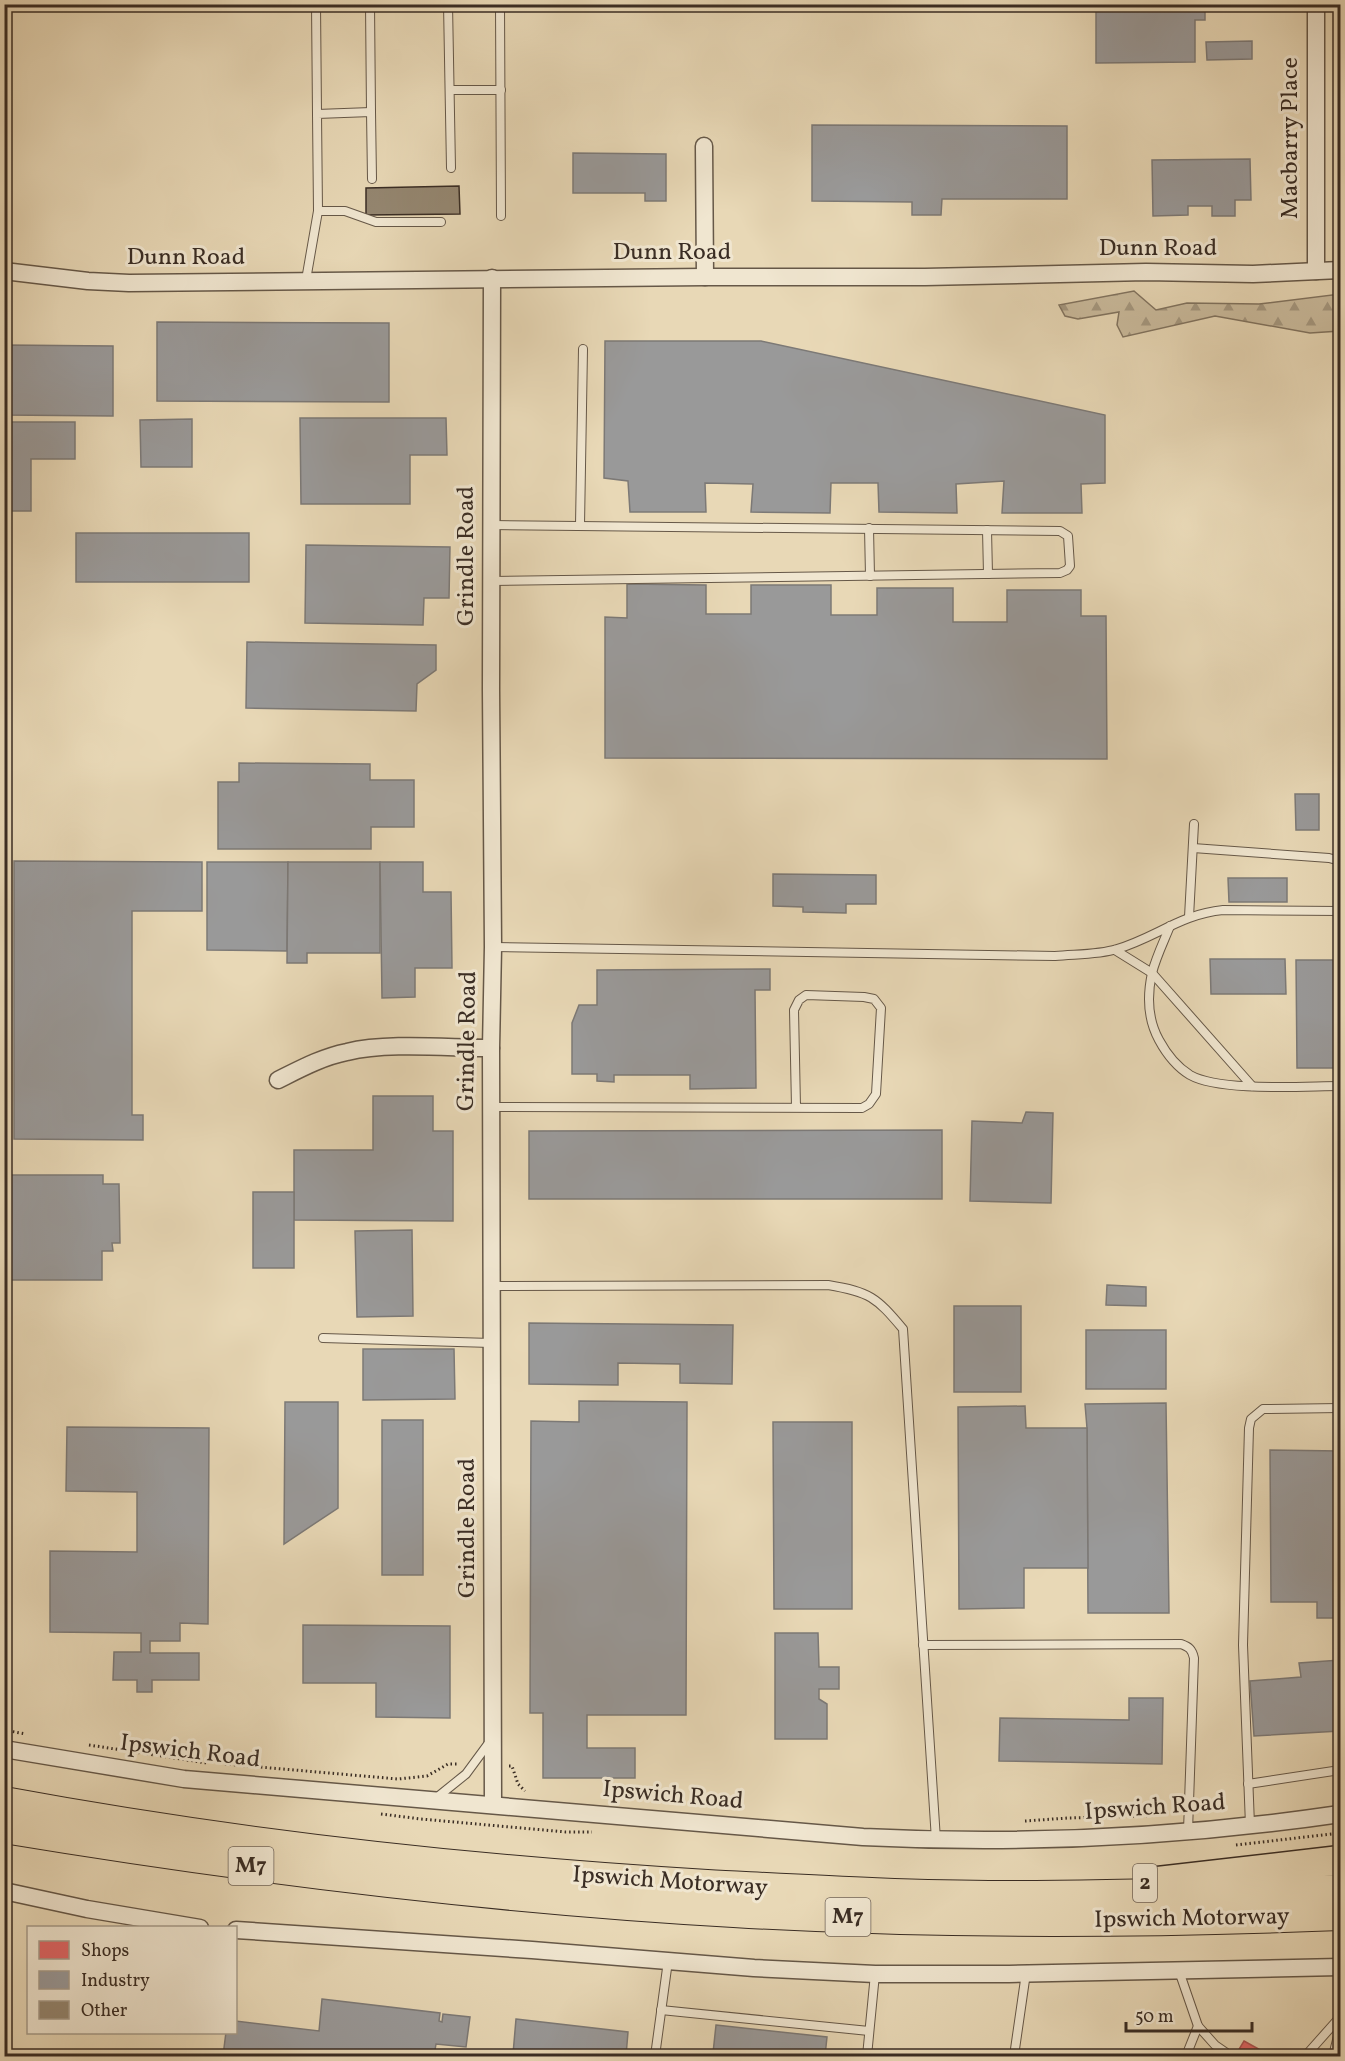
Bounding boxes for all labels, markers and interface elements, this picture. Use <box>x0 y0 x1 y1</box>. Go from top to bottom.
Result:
street label: Macbarry Place <box>1274 57 1308 219</box>
street label: Dunn Road <box>1099 232 1217 266</box>
street label: Dunn Road <box>613 236 731 270</box>
street label: Dunn Road <box>127 241 245 275</box>
street label: Grindle Road <box>450 486 484 626</box>
street label: Grindle Road <box>450 971 486 1111</box>
street label: Grindle Road <box>451 1458 485 1598</box>
street label: Ipswich Road <box>118 1727 262 1777</box>
street label: Ipswich Road <box>601 1773 745 1819</box>
street label: Ipswich Road <box>1083 1786 1227 1830</box>
road number: M7 <box>228 1847 274 1885</box>
street label: Ipswich Motorway <box>571 1858 769 1906</box>
road number: 2 <box>1133 1864 1157 1902</box>
road number: M7 <box>826 1898 870 1936</box>
street label: Ipswich Motorway <box>1094 1900 1290 1938</box>
legend <box>27 1926 237 2034</box>
text: Shops <box>81 1939 129 1964</box>
text: Industry <box>81 1969 150 1994</box>
scale bar <box>1126 1995 1252 2033</box>
text: Other <box>81 1999 128 2024</box>
text: 50 m <box>1135 2005 1174 2030</box>

